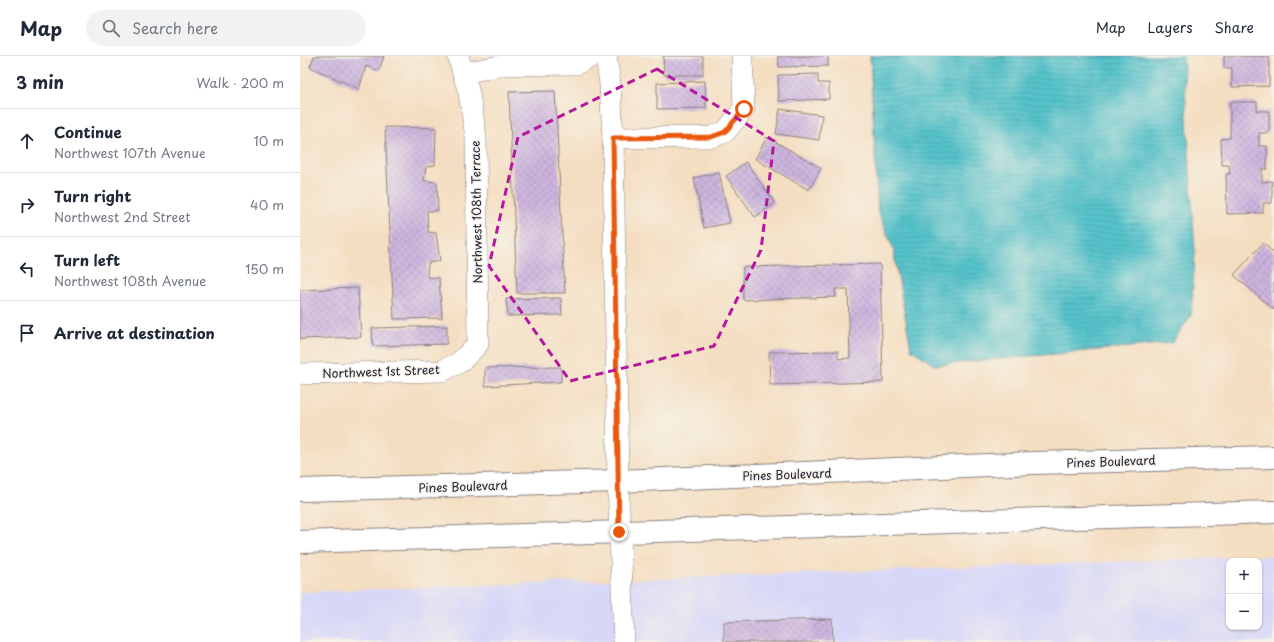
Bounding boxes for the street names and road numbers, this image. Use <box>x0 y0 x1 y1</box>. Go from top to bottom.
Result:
street label: Northwest 108th Terrace <box>466 140 486 284</box>
street label: Northwest 1st Street <box>322 360 440 382</box>
street label: Pines Boulevard <box>1066 450 1157 472</box>
street label: Pines Boulevard <box>742 463 833 485</box>
street label: Pines Boulevard <box>418 475 509 497</box>

